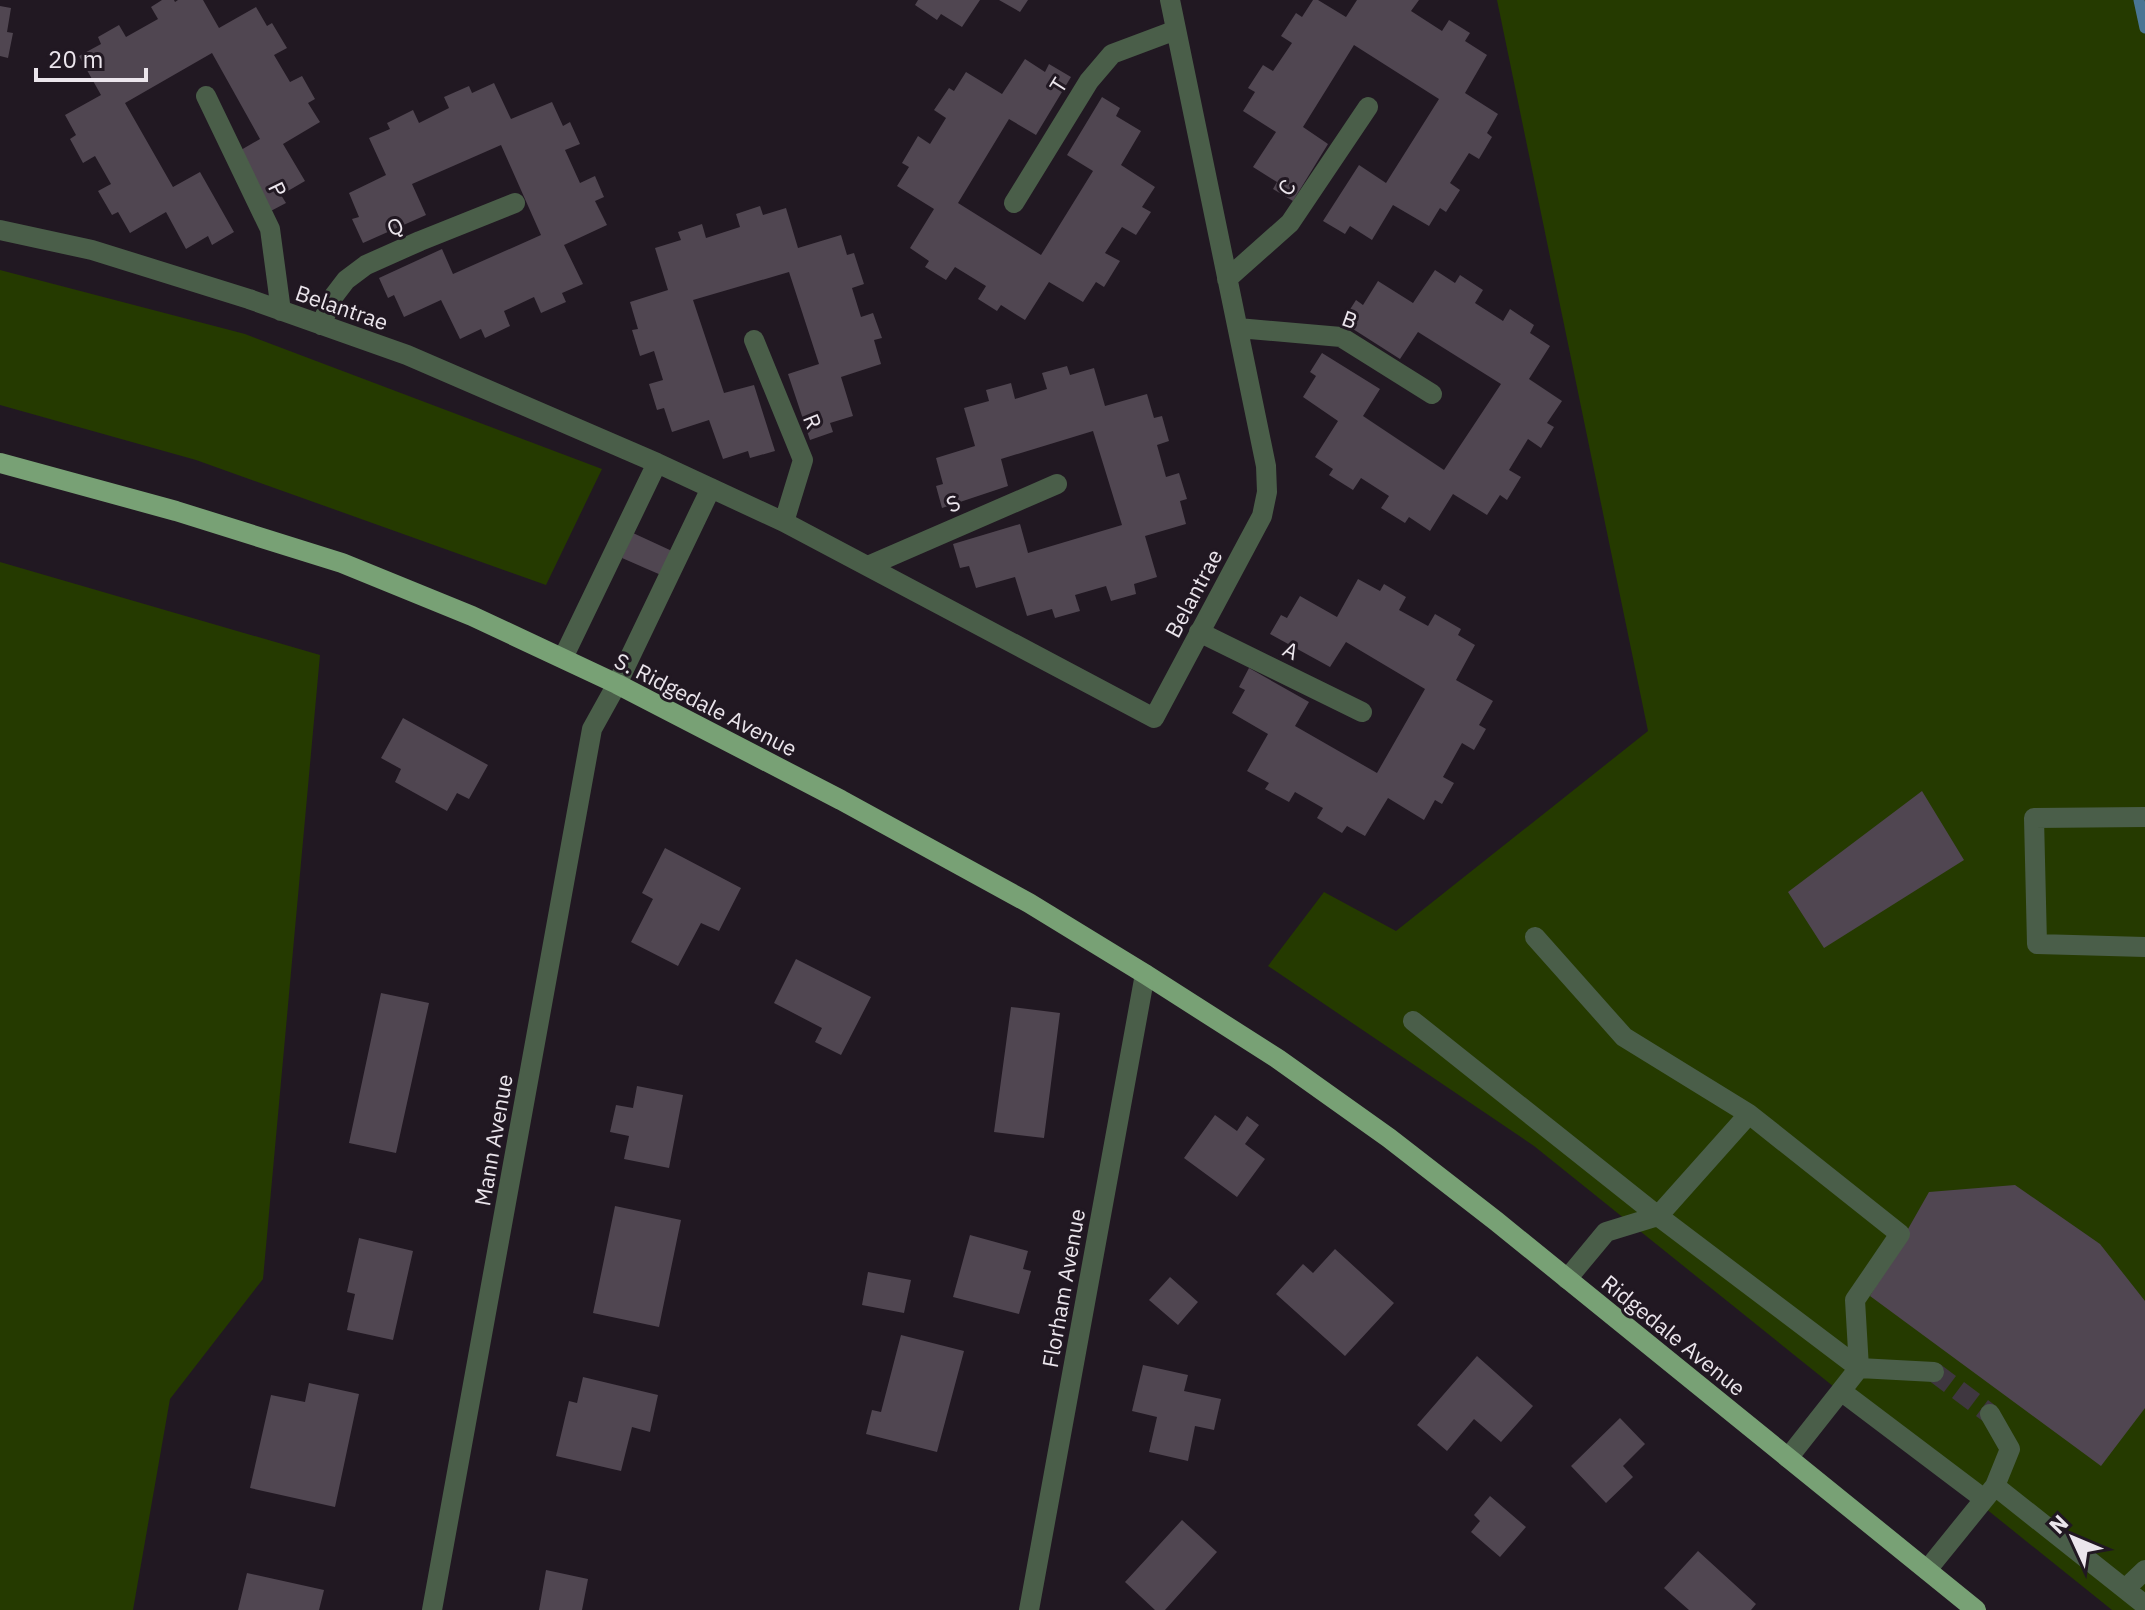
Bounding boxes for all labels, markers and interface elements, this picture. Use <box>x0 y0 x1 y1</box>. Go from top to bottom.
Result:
scale bar <box>36 32 146 82</box>
text: 20 m <box>48 43 103 75</box>
street label: T <box>1042 72 1074 98</box>
street label: C <box>1270 173 1302 201</box>
street label: P <box>262 177 294 201</box>
street label: Q <box>382 210 408 242</box>
street label: Belantrae <box>292 278 392 336</box>
street label: B <box>1338 303 1362 335</box>
street label: R <box>797 409 829 433</box>
street label: S <box>941 487 965 519</box>
street label: Belantrae <box>1158 544 1228 642</box>
street label: A <box>1278 634 1304 666</box>
street label: S. Ridgedale Avenue <box>610 645 802 763</box>
street label: Mann Avenue <box>467 1072 519 1208</box>
street label: Florham Avenue <box>1035 1206 1091 1370</box>
street label: Ridgedale Avenue <box>1596 1268 1752 1402</box>
north arrow <box>2033 1498 2113 1578</box>
text: N <box>2042 1508 2074 1540</box>

